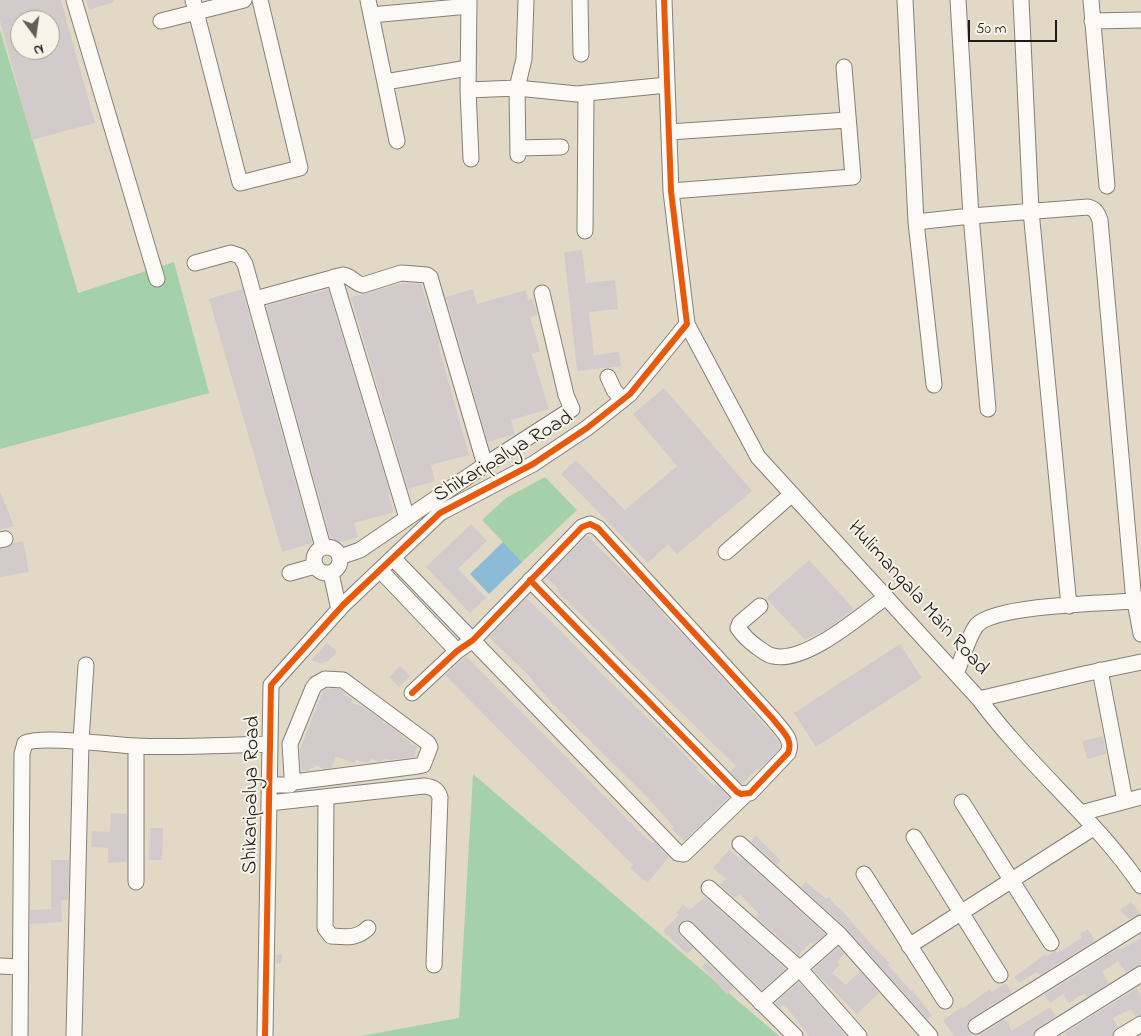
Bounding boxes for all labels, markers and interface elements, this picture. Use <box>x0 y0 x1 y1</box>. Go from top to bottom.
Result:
north arrow <box>10 10 60 60</box>
scale bar <box>971 10 1060 42</box>
text: 50 m <box>976 18 1006 40</box>
text: N <box>31 38 46 60</box>
street label: Shikaripalya Road <box>430 406 578 510</box>
street label: Hulimangala Main Road <box>841 516 993 682</box>
street label: Shikaripalya Road <box>239 716 267 874</box>

